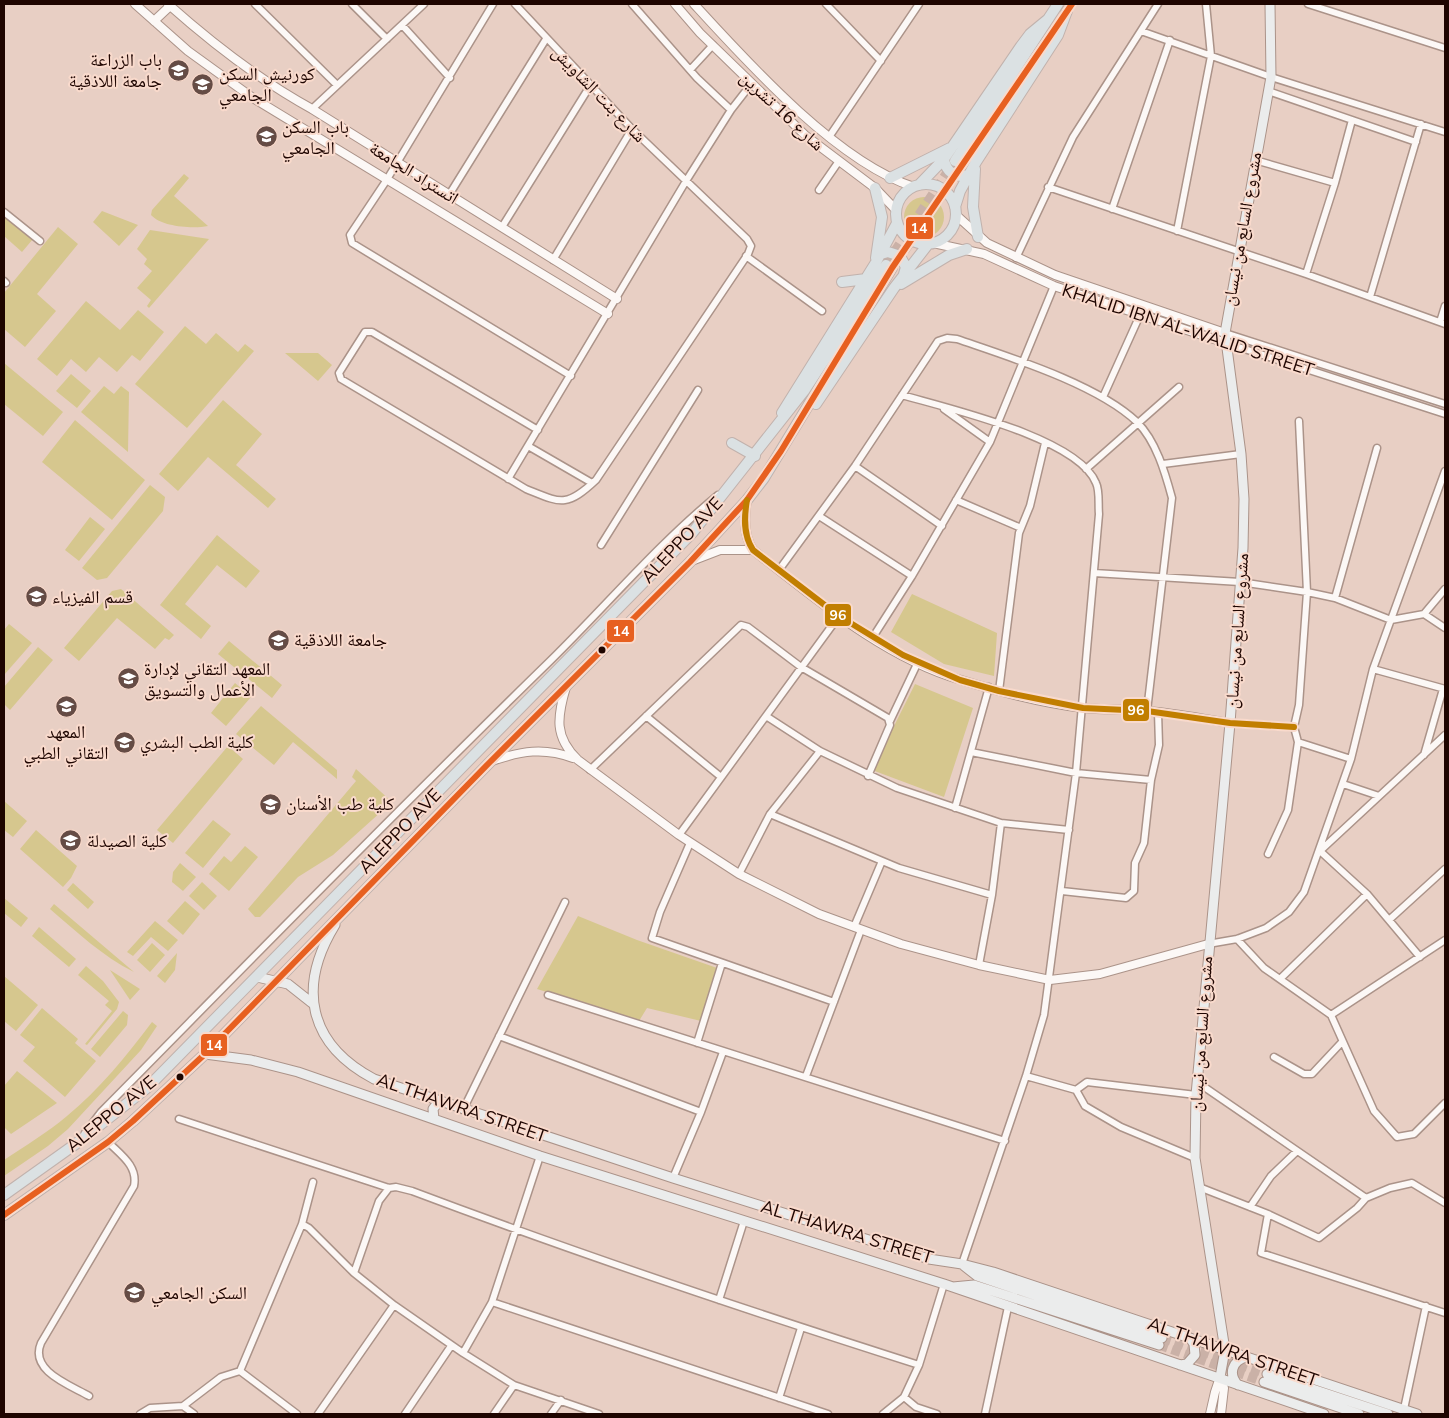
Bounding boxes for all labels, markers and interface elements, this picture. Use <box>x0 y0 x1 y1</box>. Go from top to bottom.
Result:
street label: شارع بنت الشاويش <box>547 40 651 148</box>
place label: باب الزراعة جامعة اللاذقية <box>69 48 162 93</box>
school or university icon: باب الزراعة جامعة اللاذقية <box>166 58 190 82</box>
place label: كورنيش السكن الجامعي <box>219 62 316 110</box>
street label: شارع 16 تشرين <box>735 66 829 156</box>
school or university icon: كورنيش السكن الجامعي <box>191 72 215 96</box>
place label: باب السكن الجامعي <box>282 115 349 163</box>
school or university icon: باب السكن الجامعي <box>254 125 278 149</box>
street label: اتستراد الجامعة <box>365 136 463 210</box>
street label: مشروع السابع من نيسان <box>1217 150 1267 308</box>
line badge: 14 <box>905 216 934 240</box>
text: 14 <box>911 219 928 238</box>
street label: KHALID IBN AL-WALID STREET <box>1059 278 1317 382</box>
street label: ALEPPO AVE <box>636 492 728 588</box>
street label: مشروع السابع من نيسان <box>1220 552 1254 710</box>
school or university icon: قسم الفيزياء <box>24 585 48 609</box>
place label: قسم الفيزياء <box>52 585 133 609</box>
line badge: 96 <box>824 603 852 627</box>
text: 96 <box>830 606 846 625</box>
line badge: 14 <box>606 619 635 643</box>
text: 14 <box>613 622 630 641</box>
school or university icon: جامعة اللاذقية <box>266 628 290 652</box>
place label: جامعة اللاذقية <box>294 628 387 652</box>
unlabelled marker <box>597 645 607 655</box>
place label: المعهد التقاني لإدارة الأعمال والتسويق <box>144 657 270 702</box>
school or university icon: المعهد التقاني لإدارة الأعمال والتسويق <box>116 667 140 691</box>
school or university icon: المعهد التقاني الطبي <box>54 695 78 719</box>
line badge: 96 <box>1122 698 1150 722</box>
text: 96 <box>1128 701 1144 720</box>
place label: المعهد التقاني الطبي <box>23 720 109 768</box>
school or university icon: كلية الطب البشري <box>112 730 136 754</box>
place label: كلية الطب البشري <box>140 730 254 757</box>
street label: ALEPPO AVE <box>353 783 447 879</box>
school or university icon: كلية طب الأسنان <box>258 792 282 816</box>
place label: كلية طب الأسنان <box>286 792 395 816</box>
school or university icon: كلية الصيدلة <box>59 829 83 853</box>
place label: كلية الصيدلة <box>87 829 168 853</box>
street label: مشروع السابع من نيسان <box>1184 955 1218 1113</box>
line badge: 14 <box>200 1033 228 1057</box>
text: 14 <box>206 1036 223 1055</box>
street label: AL THAWRA STREET <box>374 1068 551 1149</box>
street label: ALEPPO AVE <box>61 1070 161 1158</box>
unlabelled marker <box>175 1072 185 1082</box>
street label: AL THAWRA STREET <box>758 1194 936 1270</box>
school or university icon: السكن الجامعي <box>123 1281 147 1305</box>
place label: السكن الجامعي <box>151 1281 247 1308</box>
street label: AL THAWRA STREET <box>1145 1312 1322 1393</box>

